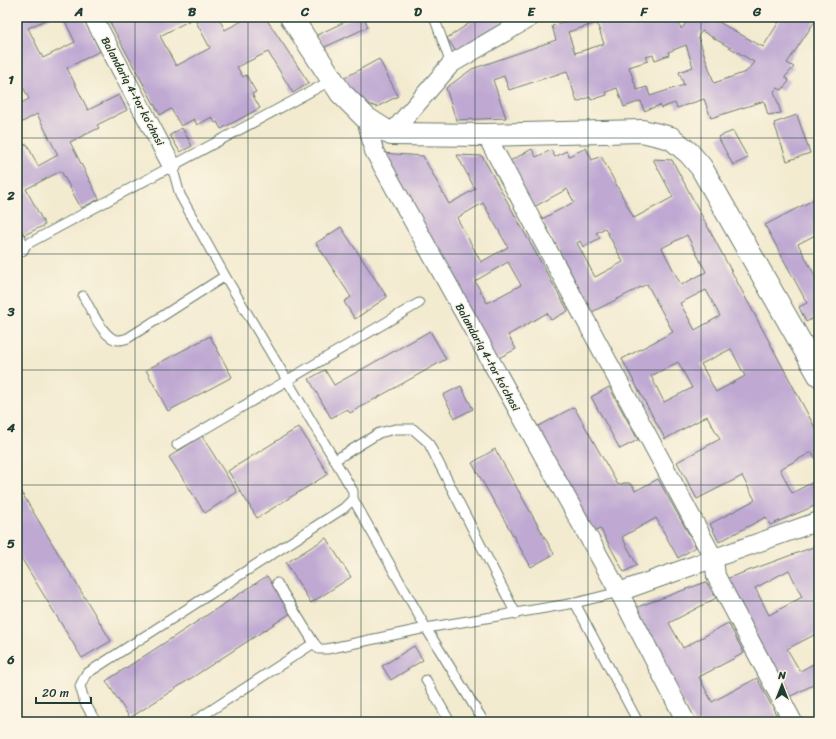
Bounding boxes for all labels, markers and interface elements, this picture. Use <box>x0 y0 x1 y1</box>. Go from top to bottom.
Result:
text: A <box>74 0 83 23</box>
text: B <box>188 0 197 23</box>
text: C <box>300 0 310 23</box>
text: D <box>414 0 422 23</box>
text: E <box>527 0 536 23</box>
text: F <box>639 0 648 23</box>
text: G <box>752 0 762 23</box>
street label: Balandariq 4-tor koʻchasi <box>96 33 170 150</box>
text: 1 <box>8 68 14 91</box>
text: 2 <box>6 184 15 207</box>
text: 3 <box>6 300 15 323</box>
street label: Balandariq 4-tor koʻchasi <box>450 300 526 416</box>
text: 4 <box>6 416 16 439</box>
text: 5 <box>7 532 15 555</box>
text: 6 <box>6 648 15 671</box>
north arrow <box>762 665 802 705</box>
text: N <box>777 666 786 685</box>
scale bar <box>36 679 91 705</box>
text: 20 m <box>42 682 69 704</box>

